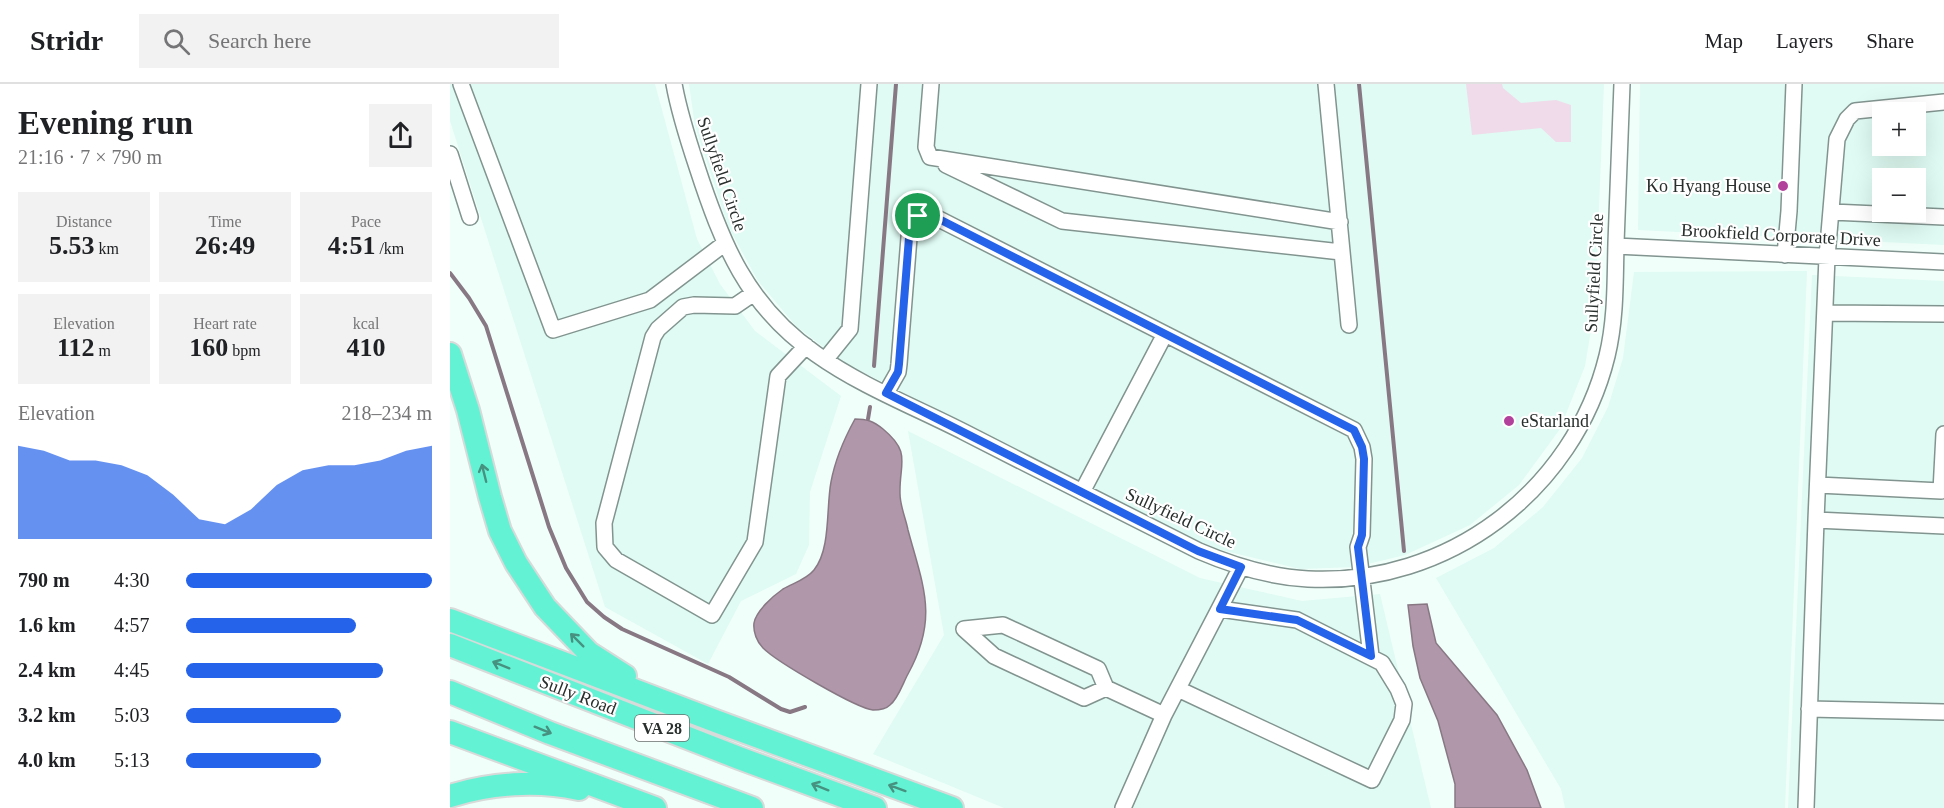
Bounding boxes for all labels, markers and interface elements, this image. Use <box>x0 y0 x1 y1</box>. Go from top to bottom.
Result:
search box <box>139 14 559 68</box>
text: Stridr <box>30 25 103 56</box>
icon: search <box>160 25 193 58</box>
text: Search here <box>208 28 311 53</box>
text: Map <box>1705 29 1743 53</box>
text: Layers <box>1776 29 1833 53</box>
text: Share <box>1866 29 1914 53</box>
map controls <box>1872 102 1926 222</box>
button: + <box>1872 102 1926 156</box>
button: share <box>369 104 432 167</box>
text: Evening run <box>18 105 193 141</box>
street label: Sullyfield Circle <box>693 114 751 234</box>
text: 21:16 · 7 × 790 m <box>18 146 162 168</box>
button: − <box>1872 168 1926 222</box>
place label: Ko Hyang House <box>1646 176 1771 196</box>
marker: Ko Hyang House <box>1776 179 1790 193</box>
pin <box>892 190 943 241</box>
icon: arrive <box>901 199 934 232</box>
text: Distance <box>56 213 112 230</box>
text: Time <box>208 213 242 230</box>
text: Pace <box>351 213 381 230</box>
street label: Sullyfield Circle <box>1581 213 1607 333</box>
street label: Brookfield Corporate Drive <box>1681 220 1881 250</box>
text: 5.53 <box>49 231 95 260</box>
text: 26:49 <box>195 231 255 260</box>
text: 4:51 <box>328 231 375 260</box>
text: km <box>95 240 119 257</box>
text: /km <box>375 240 404 257</box>
text: Elevation <box>53 315 115 332</box>
text: Heart rate <box>193 315 257 332</box>
text: kcal <box>353 315 379 332</box>
text: 112 <box>57 333 95 362</box>
text: 160 <box>189 333 228 362</box>
text: 410 <box>347 333 386 362</box>
text: m <box>95 342 111 359</box>
text: bpm <box>228 342 261 359</box>
text: Elevation <box>18 402 95 424</box>
text: 218–234 m <box>341 402 432 424</box>
place label: eStarland <box>1521 411 1589 431</box>
marker: eStarland <box>1502 414 1516 428</box>
one-way arrow <box>477 464 489 483</box>
street label: Sullyfield Circle <box>1123 484 1239 552</box>
text: 790 m <box>18 569 70 591</box>
text: 4:30 <box>114 569 150 591</box>
text: 1.6 km <box>18 614 76 636</box>
text: 4:57 <box>114 614 150 636</box>
one-way arrow <box>570 633 584 648</box>
text: 2.4 km <box>18 659 76 681</box>
text: 4:45 <box>114 659 150 681</box>
one-way arrow <box>492 659 511 670</box>
street label: Sully Road <box>537 671 619 719</box>
text: 3.2 km <box>18 704 76 726</box>
text: 5:03 <box>114 704 150 726</box>
road number: VA 28 <box>635 715 689 741</box>
one-way arrow <box>533 725 552 736</box>
text: 4.0 km <box>18 749 76 771</box>
text: 5:13 <box>114 749 150 771</box>
one-way arrow <box>811 781 830 792</box>
one-way arrow <box>889 781 907 792</box>

